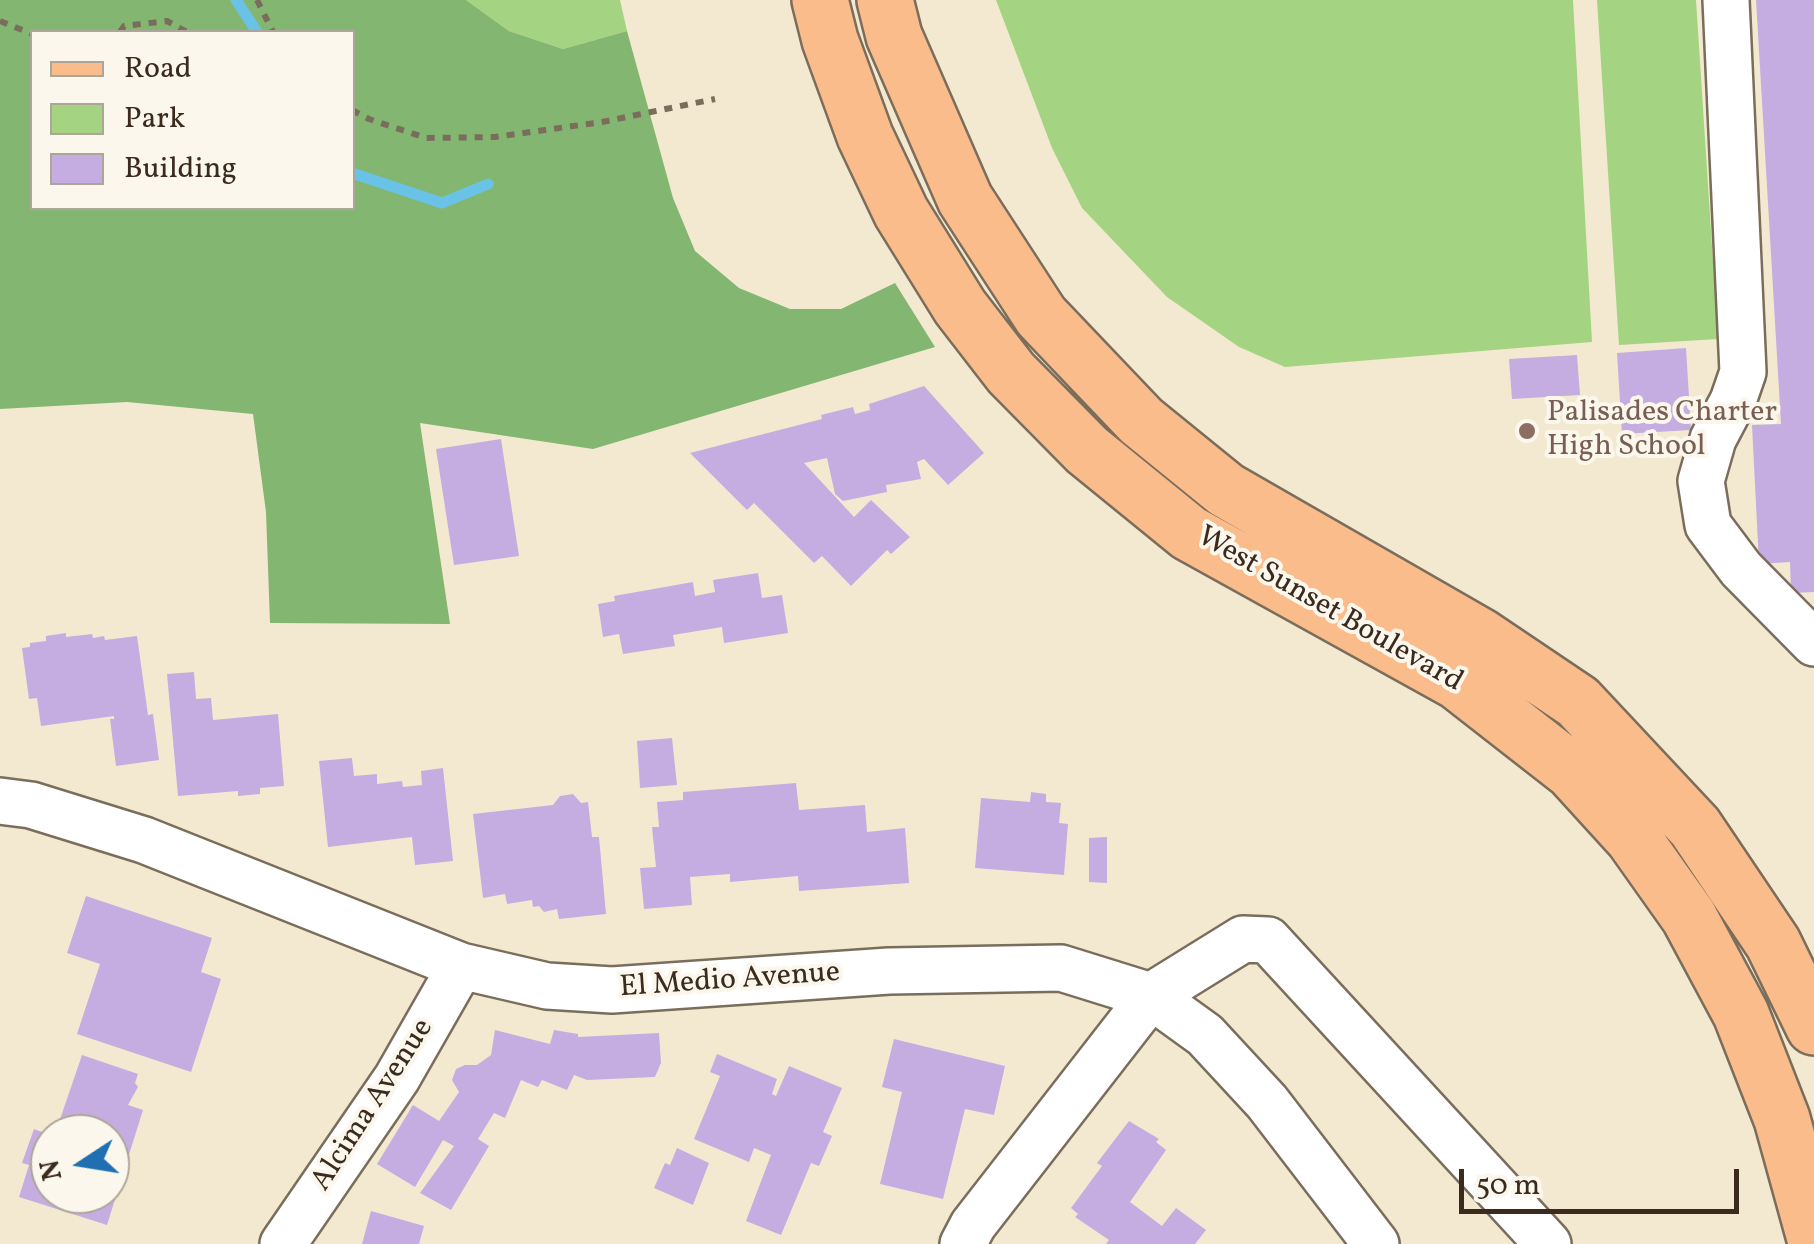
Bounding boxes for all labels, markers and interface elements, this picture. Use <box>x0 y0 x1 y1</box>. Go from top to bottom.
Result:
legend <box>30 30 355 210</box>
text: Road <box>124 48 192 90</box>
text: Park <box>124 98 185 140</box>
text: Building <box>124 148 237 190</box>
place label: Palisades Charter High School <box>1547 396 1777 466</box>
marker: Palisades Charter High School <box>1516 420 1538 442</box>
street label: West Sunset Boulevard <box>1190 520 1468 702</box>
street label: El Medio Avenue <box>619 956 841 1008</box>
street label: Alcima Avenue <box>305 1013 443 1199</box>
north arrow <box>30 1114 130 1214</box>
scale bar <box>1464 1149 1744 1211</box>
text: N <box>31 1156 73 1184</box>
text: 50 m <box>1476 1165 1540 1207</box>

